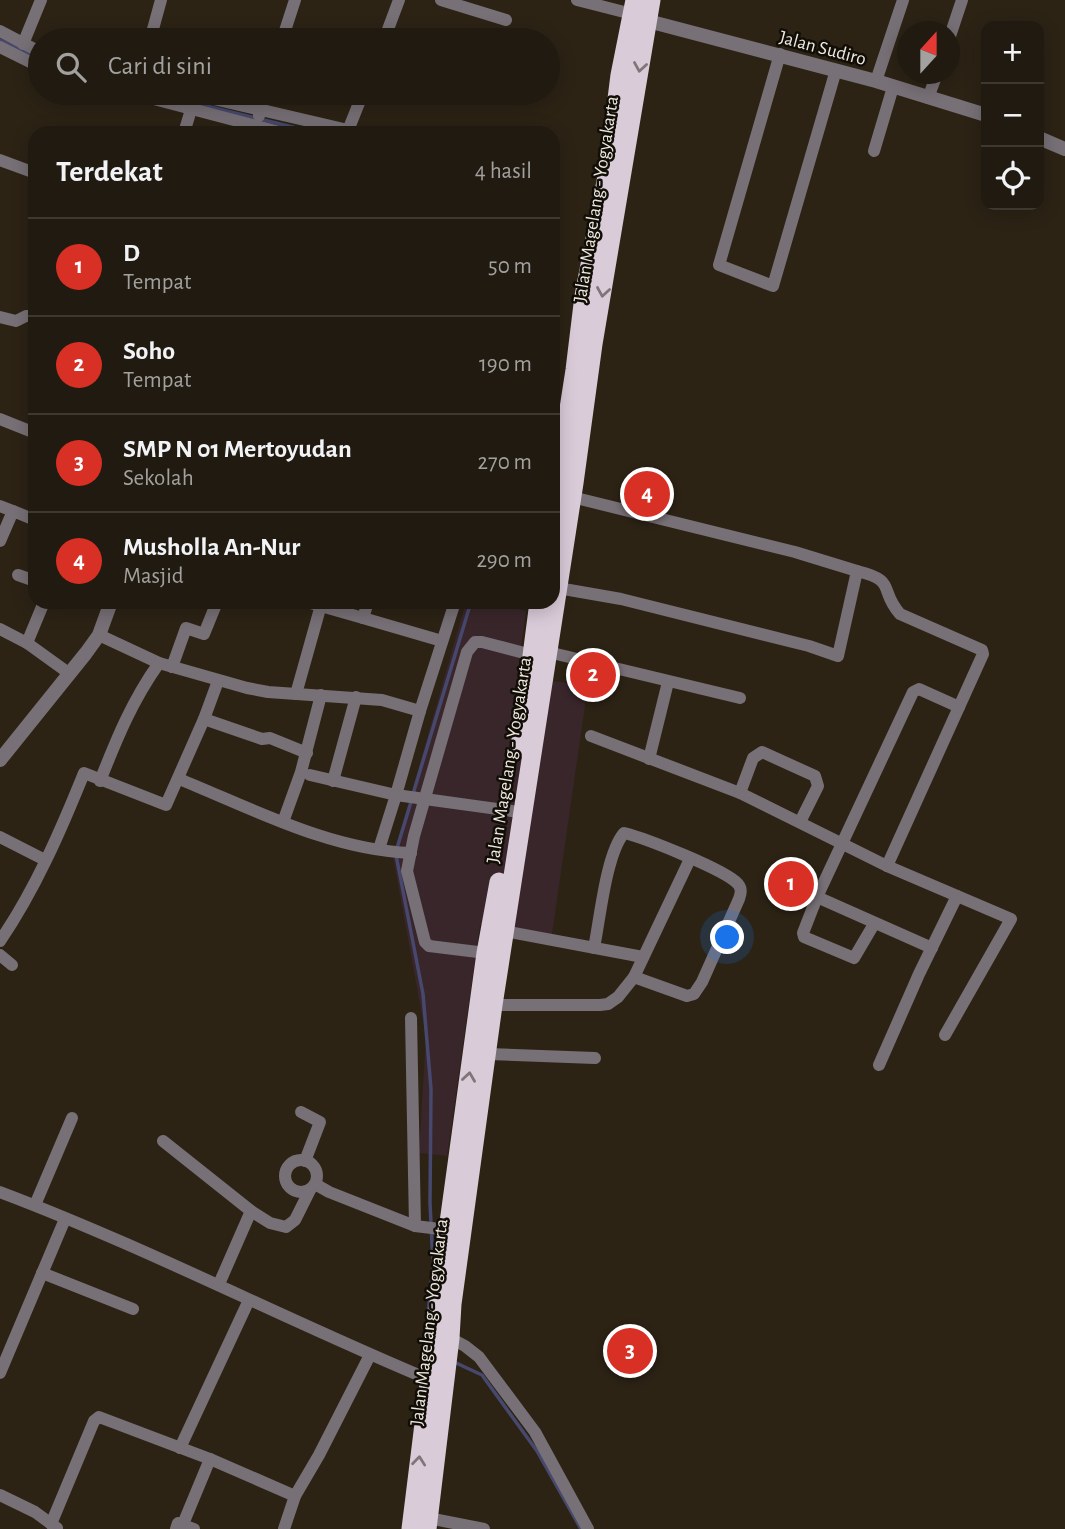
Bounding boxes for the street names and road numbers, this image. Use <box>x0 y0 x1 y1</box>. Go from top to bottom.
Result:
street label: Jalan Sudiro <box>777 28 868 69</box>
street label: Jalan Magelang - Yogyakarta <box>571 95 622 304</box>
street label: Jalan Magelang - Yogyakarta <box>484 656 535 865</box>
street label: Jalan Magelang - Yogyakarta <box>407 1217 452 1427</box>

